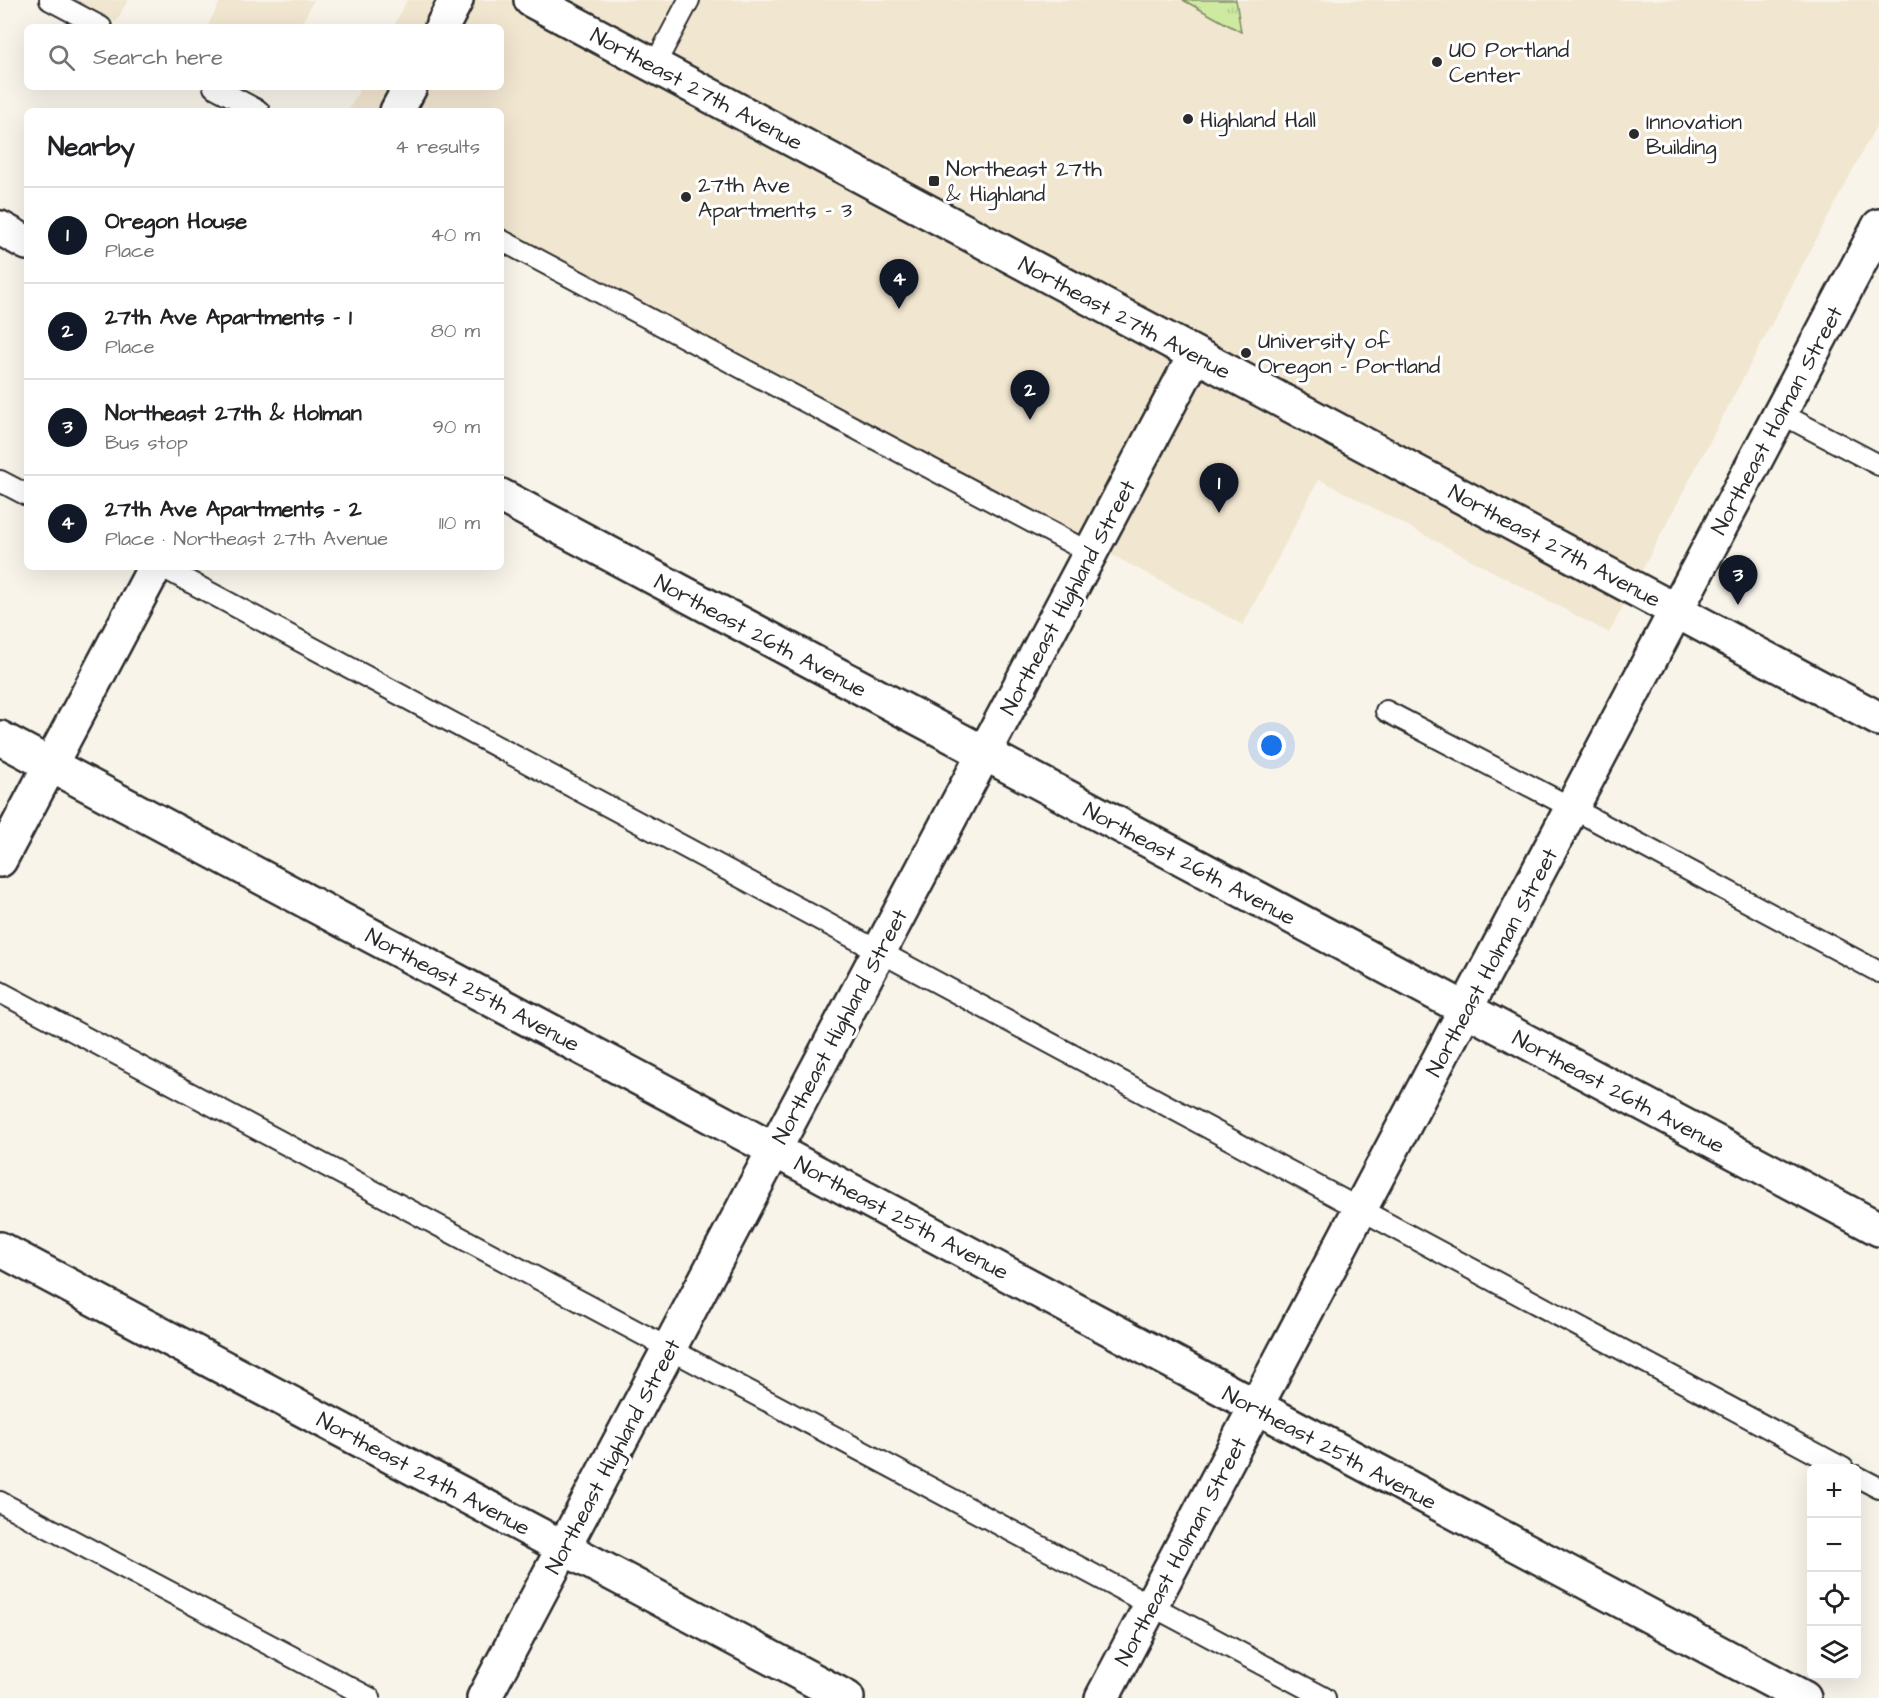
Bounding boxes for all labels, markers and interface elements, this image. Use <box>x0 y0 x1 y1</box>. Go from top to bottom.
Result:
street label: Northeast 27th Avenue <box>585 20 808 158</box>
search box <box>24 24 504 90</box>
place label: UO Portland Center <box>1449 35 1569 91</box>
icon: search <box>45 41 78 74</box>
text: Search here <box>93 42 223 73</box>
marker: UO Portland Center <box>1430 55 1444 69</box>
place label: Highland Hall <box>1200 105 1316 137</box>
place label: Innovation Building <box>1646 107 1742 164</box>
marker: Highland Hall <box>1181 112 1195 126</box>
marker: Innovation Building <box>1627 127 1641 141</box>
text: Nearby <box>48 129 135 165</box>
text: 4 results <box>395 133 480 161</box>
place label: Northeast 27th & Highland <box>946 154 1102 211</box>
place label: 27th Ave Apartments - 3 <box>698 170 852 226</box>
marker: Northeast 27th & Highland <box>927 174 941 188</box>
marker: 27th Ave Apartments - 3 <box>679 190 693 204</box>
text: Oregon House <box>105 206 247 237</box>
text: 1 <box>66 221 69 249</box>
text: 40 m <box>430 221 480 249</box>
text: Place <box>105 237 155 265</box>
street label: Northeast 27th Avenue <box>1013 249 1236 387</box>
pin: 4 <box>880 260 918 309</box>
street label: Northeast Holman Street <box>1704 301 1851 541</box>
text: 27th Ave Apartments - 1 <box>105 302 352 333</box>
text: 2 <box>62 317 73 345</box>
text: 80 m <box>431 317 480 345</box>
place label: University of Oregon - Portland <box>1258 326 1440 383</box>
text: Place <box>105 333 155 361</box>
marker: University of Oregon - Portland <box>1239 346 1253 360</box>
pin: 2 <box>1010 370 1050 420</box>
text: Northeast 27th & Holman <box>105 398 362 429</box>
text: 3 <box>62 413 73 441</box>
text: 90 m <box>432 413 480 441</box>
text: Bus stop <box>105 429 188 457</box>
pin: 1 <box>1200 464 1238 513</box>
street label: Northeast Highland Street <box>993 474 1145 721</box>
street label: Northeast 27th Avenue <box>1443 477 1666 615</box>
text: 27th Ave Apartments - 2 <box>105 494 362 525</box>
text: 4 <box>61 509 74 537</box>
text: 110 m <box>439 509 480 537</box>
text: Place · Northeast 27th Avenue <box>105 525 388 553</box>
pin: 3 <box>1718 556 1758 605</box>
street label: Northeast 26th Avenue <box>649 567 872 706</box>
your location <box>1257 731 1286 760</box>
street label: Northeast 26th Avenue <box>1078 795 1301 934</box>
street label: Northeast Holman Street <box>1419 843 1566 1083</box>
street label: Northeast Highland Street <box>765 903 917 1150</box>
street label: Northeast 25th Avenue <box>360 921 585 1060</box>
street label: Northeast 26th Avenue <box>1507 1023 1730 1162</box>
street label: Northeast 25th Avenue <box>789 1149 1014 1288</box>
street label: Northeast Highland Street <box>538 1333 690 1580</box>
street label: Northeast 25th Avenue <box>1217 1379 1442 1518</box>
street label: Northeast 24th Avenue <box>311 1405 536 1544</box>
street label: Northeast Holman Street <box>1108 1432 1255 1672</box>
map controls <box>1807 1464 1861 1680</box>
button: + <box>1807 1464 1861 1518</box>
button: − <box>1807 1518 1861 1572</box>
button: locate <box>1807 1572 1861 1626</box>
button: layers <box>1807 1626 1861 1680</box>

